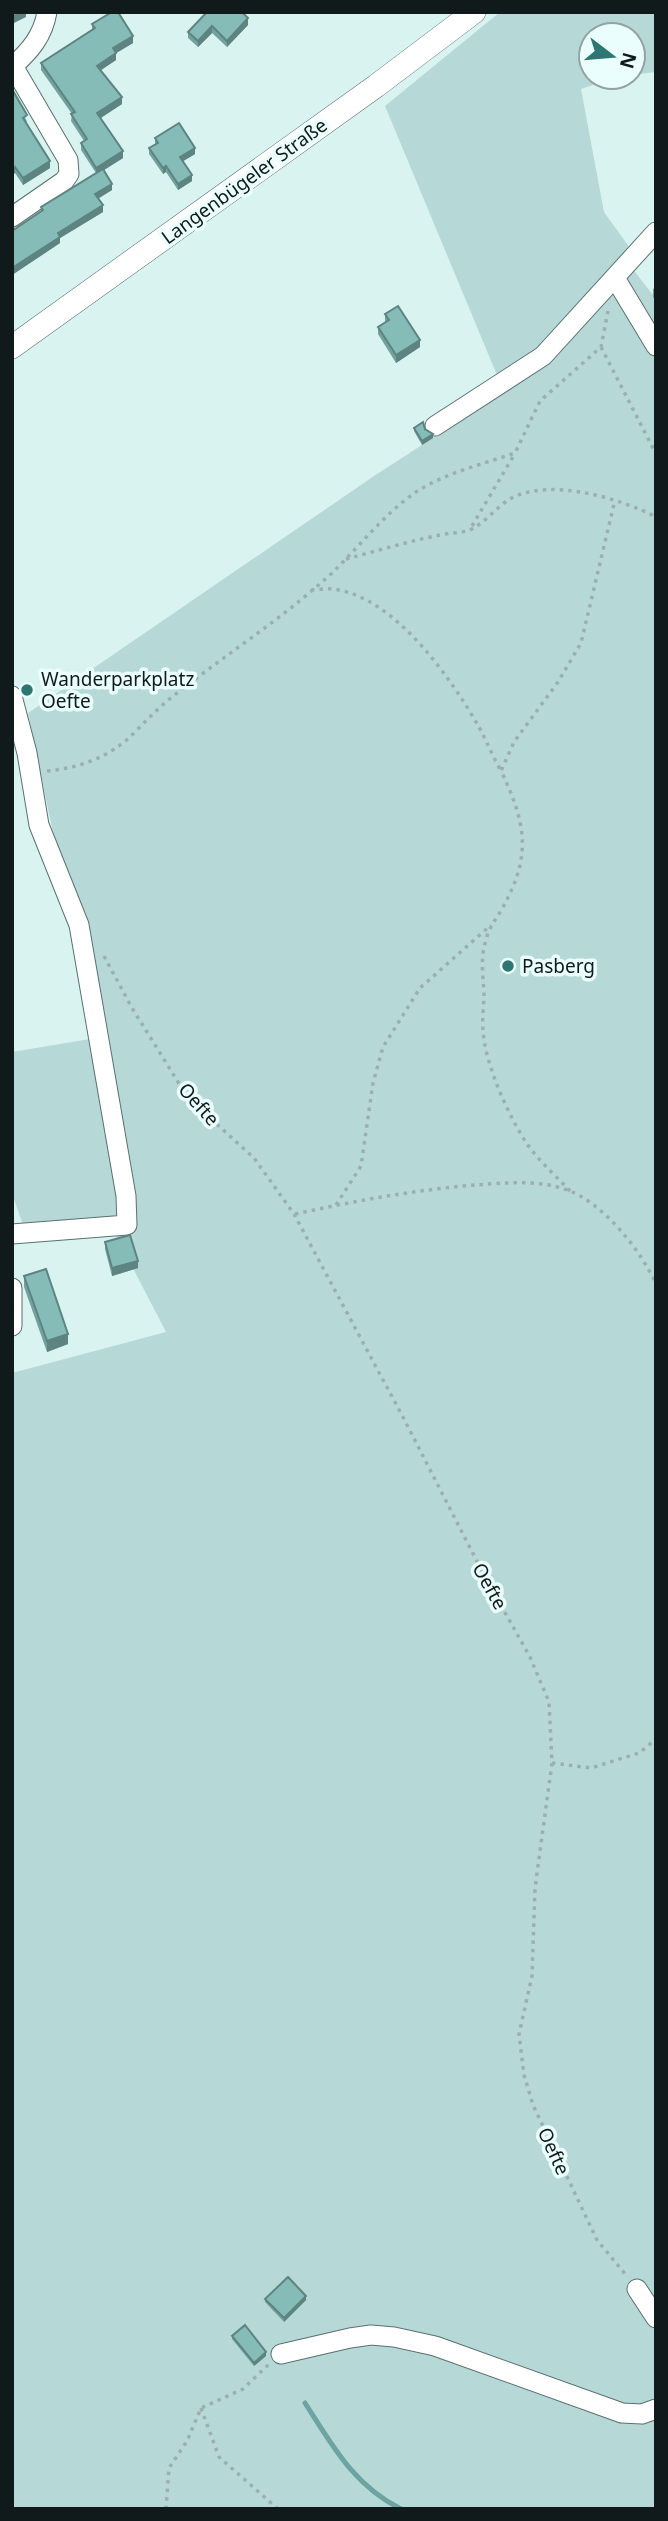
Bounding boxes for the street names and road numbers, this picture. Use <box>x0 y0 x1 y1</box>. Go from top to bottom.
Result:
street label: Langenbügeler Straße <box>156 112 332 250</box>
street label: Oefte <box>173 1077 225 1131</box>
street label: Oefte <box>467 1558 513 1614</box>
street label: Oefte <box>532 2123 576 2179</box>

